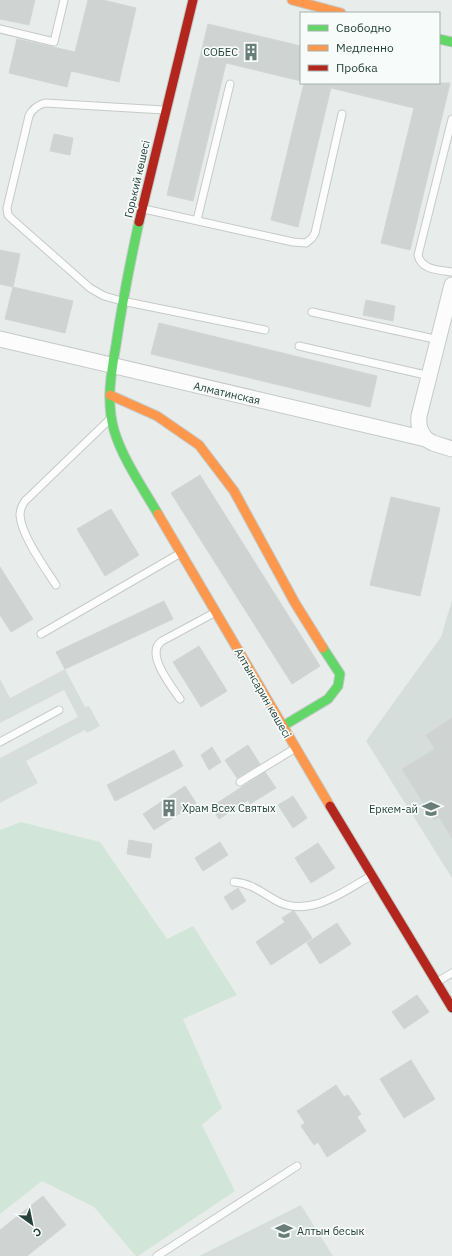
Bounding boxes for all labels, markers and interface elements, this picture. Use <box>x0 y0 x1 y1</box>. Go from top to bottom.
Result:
legend <box>300 12 440 84</box>
text: Свободно <box>336 20 392 35</box>
text: Медленно <box>336 40 394 55</box>
building icon: СОБЕС <box>241 42 261 62</box>
place label: СОБЕС <box>203 45 238 59</box>
text: Пробка <box>336 60 378 75</box>
street label: Горький көшесі <box>121 139 153 219</box>
street label: Алматинская <box>192 379 262 407</box>
street label: Алтынсарин көшесі <box>232 646 294 740</box>
building icon: Храм Всех Святых <box>159 798 179 818</box>
school or university icon: Еркем-ай <box>421 799 441 819</box>
place label: Храм Всех Святых <box>182 801 276 815</box>
place label: Еркем-ай <box>369 802 418 816</box>
north arrow <box>12 1204 52 1244</box>
school or university icon: Алтын бесык <box>274 1221 294 1241</box>
place label: Алтын бесык <box>297 1224 364 1238</box>
text: С <box>31 1225 44 1240</box>

